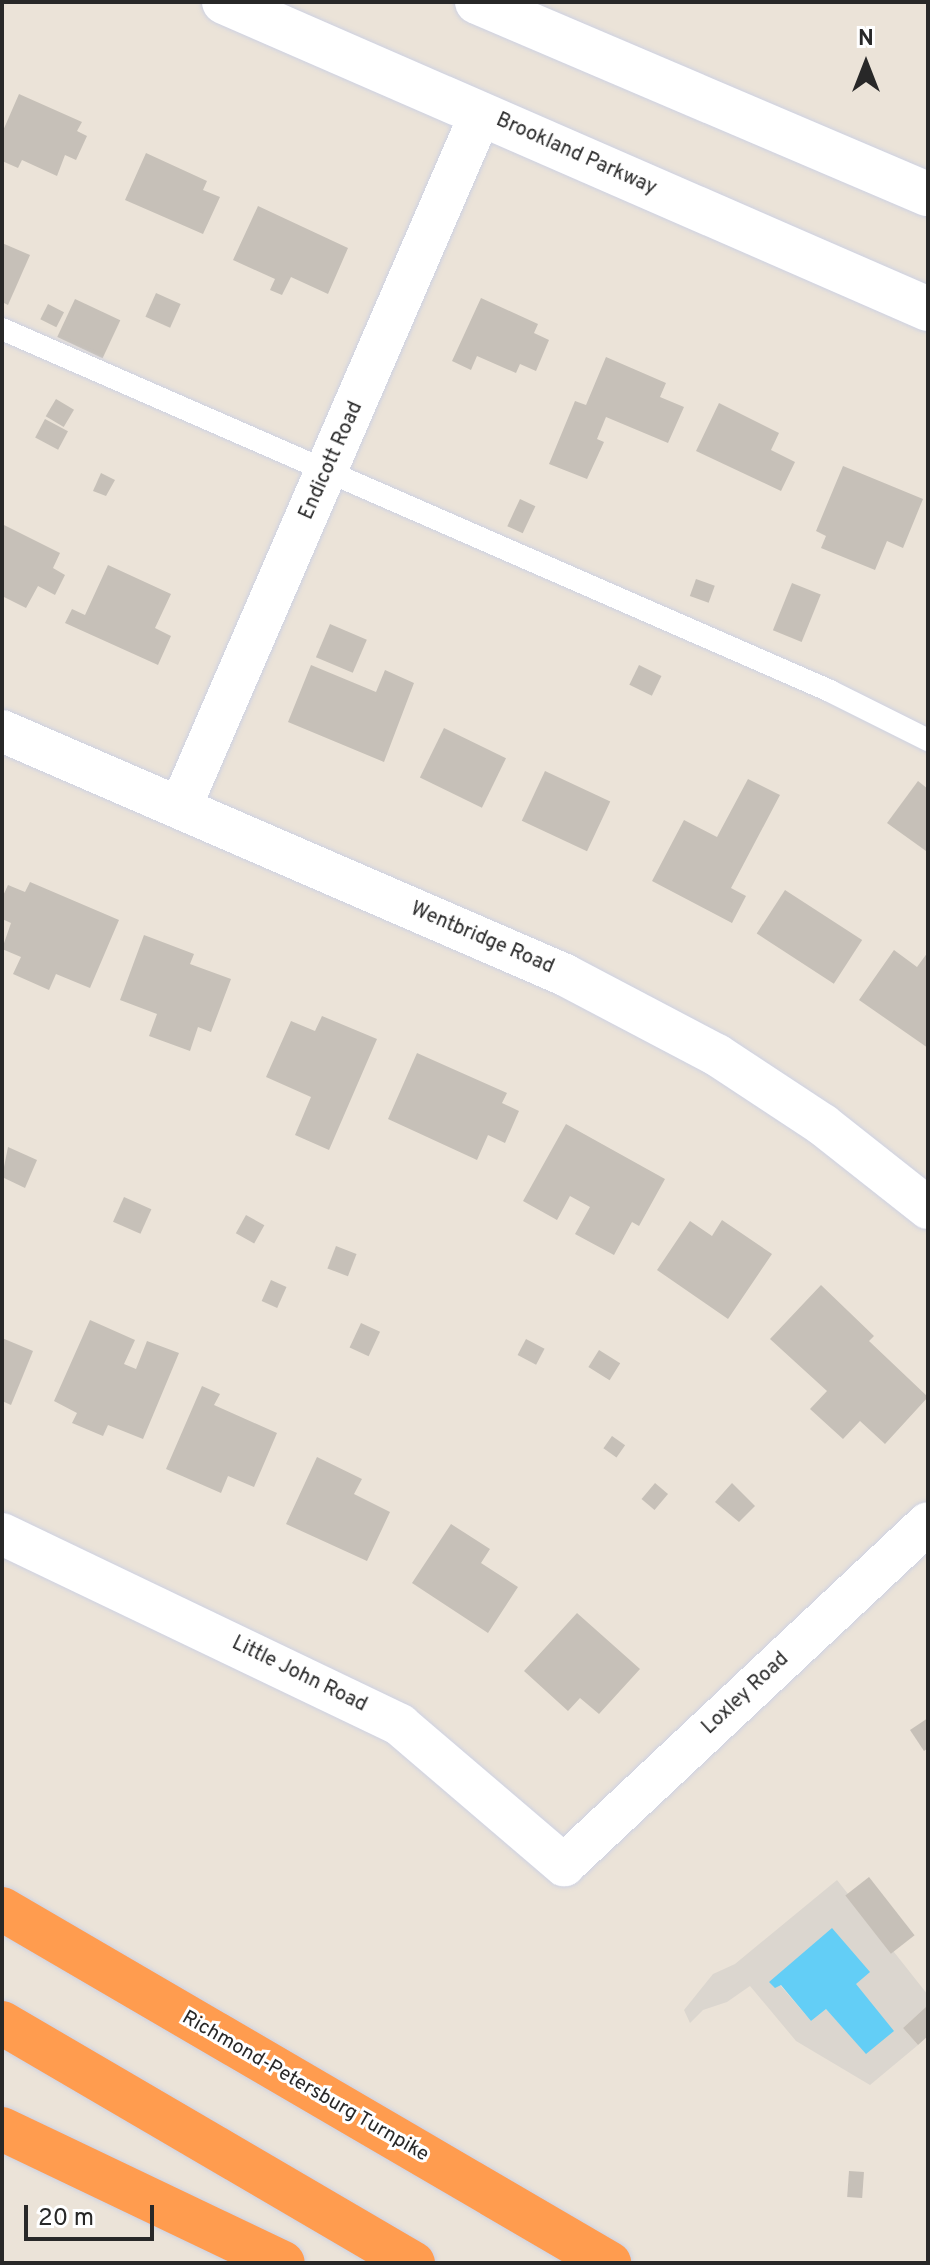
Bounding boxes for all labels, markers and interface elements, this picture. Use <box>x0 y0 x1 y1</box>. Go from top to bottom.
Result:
north arrow <box>826 24 906 104</box>
text: N <box>858 26 874 53</box>
street label: Brookland Parkway <box>492 109 660 201</box>
street label: Endicott Road <box>295 398 369 524</box>
street label: Wentbridge Road <box>407 898 557 980</box>
street label: Little John Road <box>228 1632 370 1718</box>
street label: Loxley Road <box>698 1648 794 1740</box>
street label: Richmond-Petersburg Turnpike <box>177 2006 433 2168</box>
scale bar <box>28 2189 158 2239</box>
text: 20 m <box>38 2204 94 2234</box>

